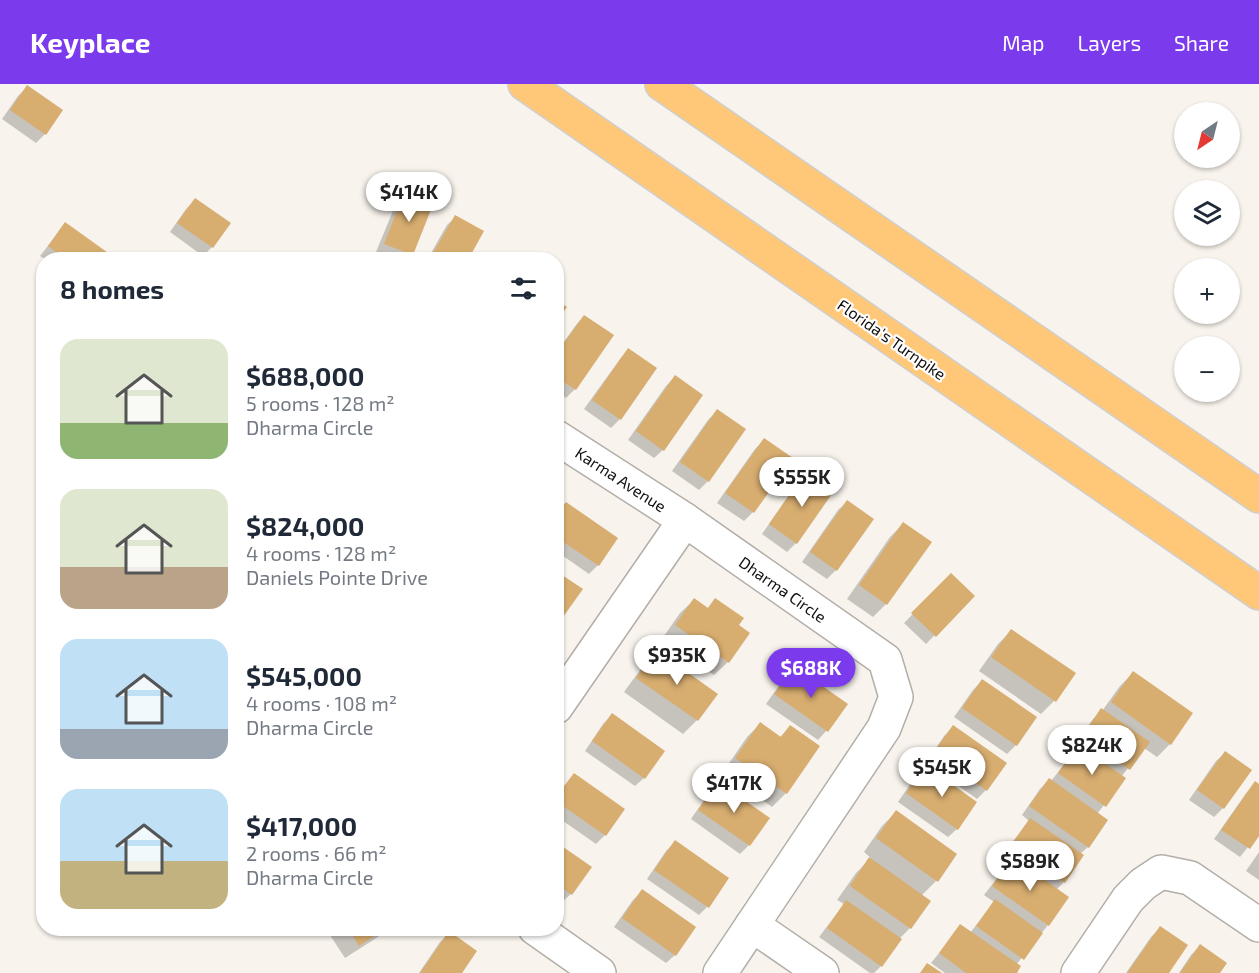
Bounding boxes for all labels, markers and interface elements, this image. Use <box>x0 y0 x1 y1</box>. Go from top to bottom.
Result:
text: Keyplace <box>30 25 151 59</box>
text: Map <box>1002 30 1044 55</box>
text: Layers <box>1077 30 1141 55</box>
text: Share <box>1174 30 1229 55</box>
north arrow <box>1174 102 1240 168</box>
map controls <box>1174 102 1240 402</box>
pin: $414K <box>367 172 451 223</box>
text: $414K <box>380 179 438 203</box>
button: layers <box>1174 180 1240 246</box>
button: + <box>1174 258 1240 324</box>
icon: filters <box>507 272 540 305</box>
text: 8 homes <box>60 273 164 304</box>
street label: Florida's Turnpike <box>834 295 950 383</box>
button: − <box>1174 336 1240 402</box>
text: $688,000 <box>246 360 364 391</box>
icon: home <box>108 363 180 435</box>
text: 5 rooms · 128 m² <box>246 391 395 415</box>
text: Dharma Circle <box>246 415 373 439</box>
street label: Karma Avenue <box>572 443 670 515</box>
pin: $555K <box>760 457 844 508</box>
text: $555K <box>773 464 831 488</box>
text: $824,000 <box>246 510 364 541</box>
icon: home <box>108 513 180 585</box>
text: 4 rooms · 128 m² <box>246 541 396 565</box>
street label: Dharma Circle <box>736 552 830 626</box>
text: Daniels Pointe Drive <box>246 565 428 589</box>
pin: $935K <box>635 635 719 686</box>
text: $935K <box>648 642 706 666</box>
pin: $688K <box>769 648 853 699</box>
text: $688K <box>781 655 842 679</box>
text: $545,000 <box>246 660 362 691</box>
icon: home <box>108 663 180 735</box>
text: 4 rooms · 108 m² <box>246 691 397 715</box>
text: Dharma Circle <box>246 715 373 739</box>
pin: $824K <box>1050 725 1134 776</box>
text: $824K <box>1061 732 1123 756</box>
pin: $545K <box>900 747 984 798</box>
text: $545K <box>912 754 972 778</box>
pin: $417K <box>692 763 776 814</box>
text: $417K <box>706 770 762 794</box>
text: $417,000 <box>246 810 357 841</box>
icon: home <box>108 813 180 885</box>
text: 2 rooms · 66 m² <box>246 841 387 865</box>
pin: $589K <box>988 841 1072 892</box>
text: $589K <box>1000 848 1060 872</box>
text: Dharma Circle <box>246 865 373 889</box>

